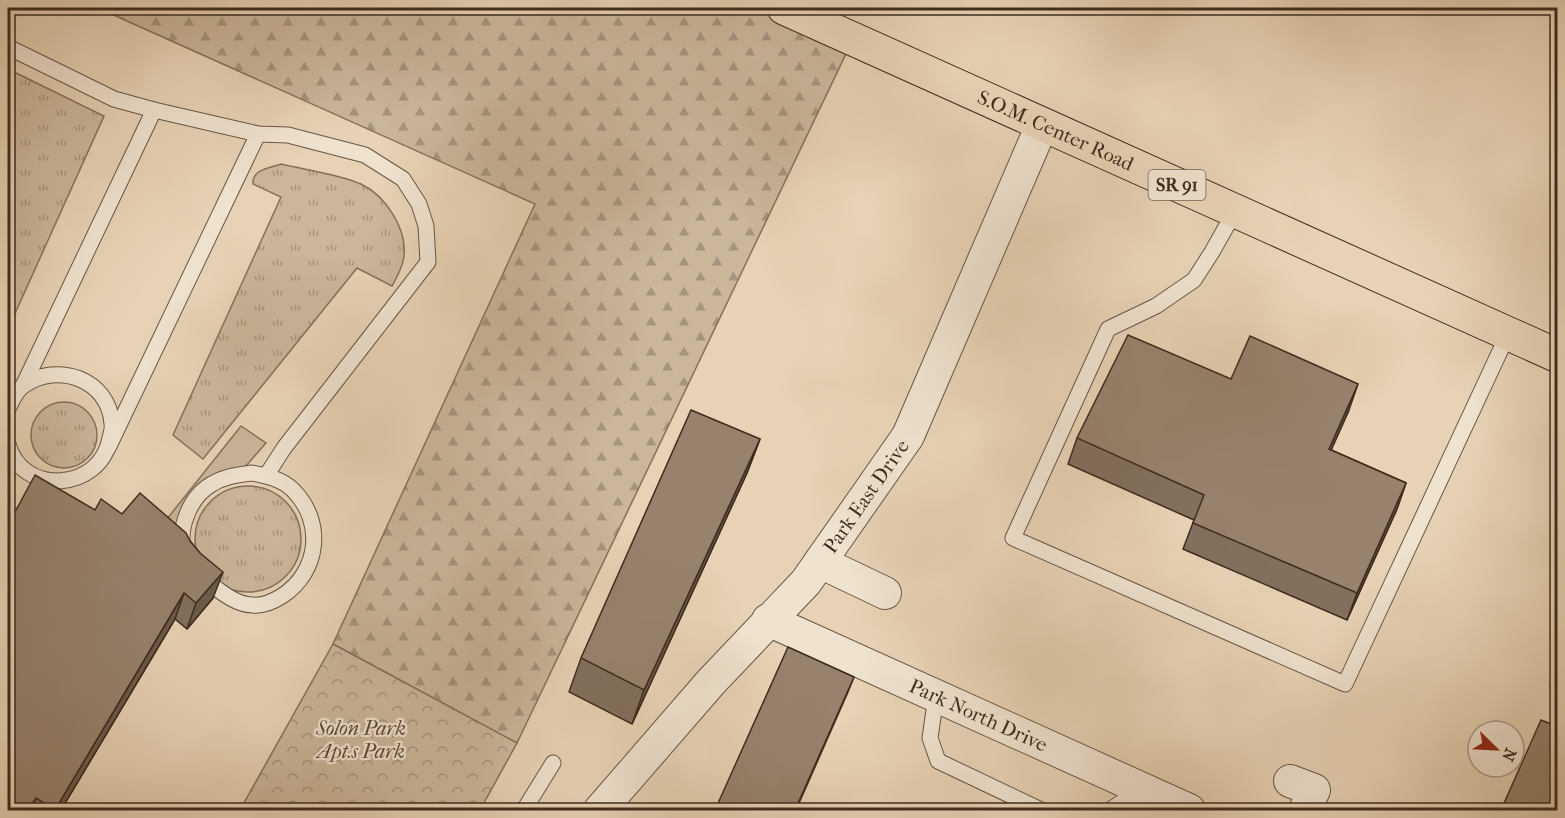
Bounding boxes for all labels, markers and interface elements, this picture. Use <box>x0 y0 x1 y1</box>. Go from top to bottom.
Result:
street label: S.O.M. Center Road <box>974 85 1138 176</box>
road number: SR 91 <box>1148 170 1206 200</box>
street label: Park East Drive <box>818 435 914 557</box>
street label: Park North Drive <box>906 674 1051 756</box>
park label: Solon Park Apt.s Park <box>314 717 406 763</box>
north arrow <box>1466 719 1526 779</box>
text: N <box>1498 745 1520 765</box>

